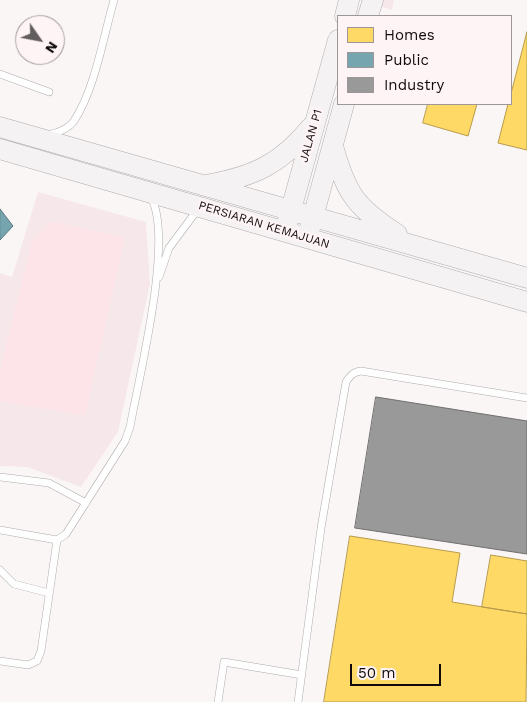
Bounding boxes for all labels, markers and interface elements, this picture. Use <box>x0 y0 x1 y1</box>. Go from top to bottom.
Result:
north arrow <box>15 15 65 65</box>
legend <box>337 15 512 105</box>
text: Homes <box>384 26 435 44</box>
text: N <box>42 39 61 56</box>
text: Public <box>384 51 429 69</box>
text: Industry <box>384 76 444 94</box>
street label: JALAN P1 <box>297 108 325 164</box>
street label: PERSIARAN KEMAJUAN <box>197 198 331 252</box>
scale bar <box>352 654 443 686</box>
text: 50 m <box>358 664 395 682</box>

